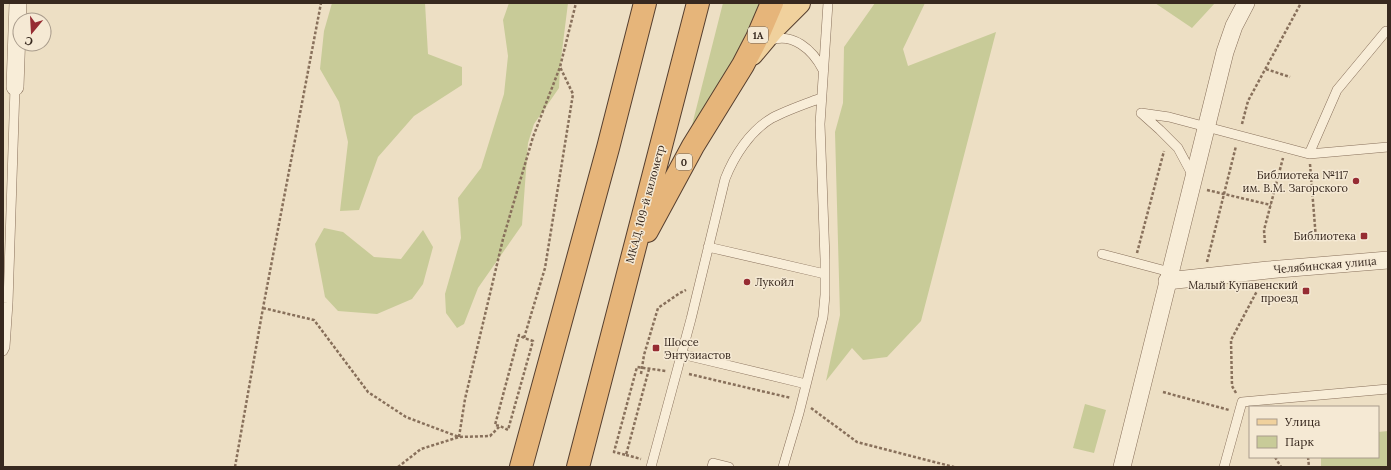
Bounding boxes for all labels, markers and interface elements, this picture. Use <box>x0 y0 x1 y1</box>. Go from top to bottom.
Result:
north arrow <box>12 12 52 52</box>
road number: 1A <box>748 27 768 43</box>
text: С <box>23 34 35 49</box>
street label: МКАД, 109-й километр <box>622 143 668 265</box>
road number: 0 <box>676 154 692 170</box>
place label: Библиотека №117 им. В.М. Загорского <box>1243 168 1348 195</box>
marker: Библиотека №117 им. В.М. Загорского <box>1351 176 1361 186</box>
place label: Библиотека <box>1293 229 1356 243</box>
marker: Библиотека <box>1359 231 1369 241</box>
street label: Челябинская улица <box>1273 253 1378 276</box>
place label: Лукойл <box>755 275 794 289</box>
marker: Лукойл <box>742 277 752 287</box>
place label: Малый Купавенский проезд <box>1188 278 1298 305</box>
marker: Малый Купавенский проезд <box>1301 286 1311 296</box>
place label: Шоссе Энтузиастов <box>664 335 731 362</box>
marker: Шоссе Энтузиастов <box>651 343 661 353</box>
legend <box>1249 406 1379 458</box>
text: Улица <box>1284 414 1321 429</box>
text: Парк <box>1285 434 1314 449</box>

